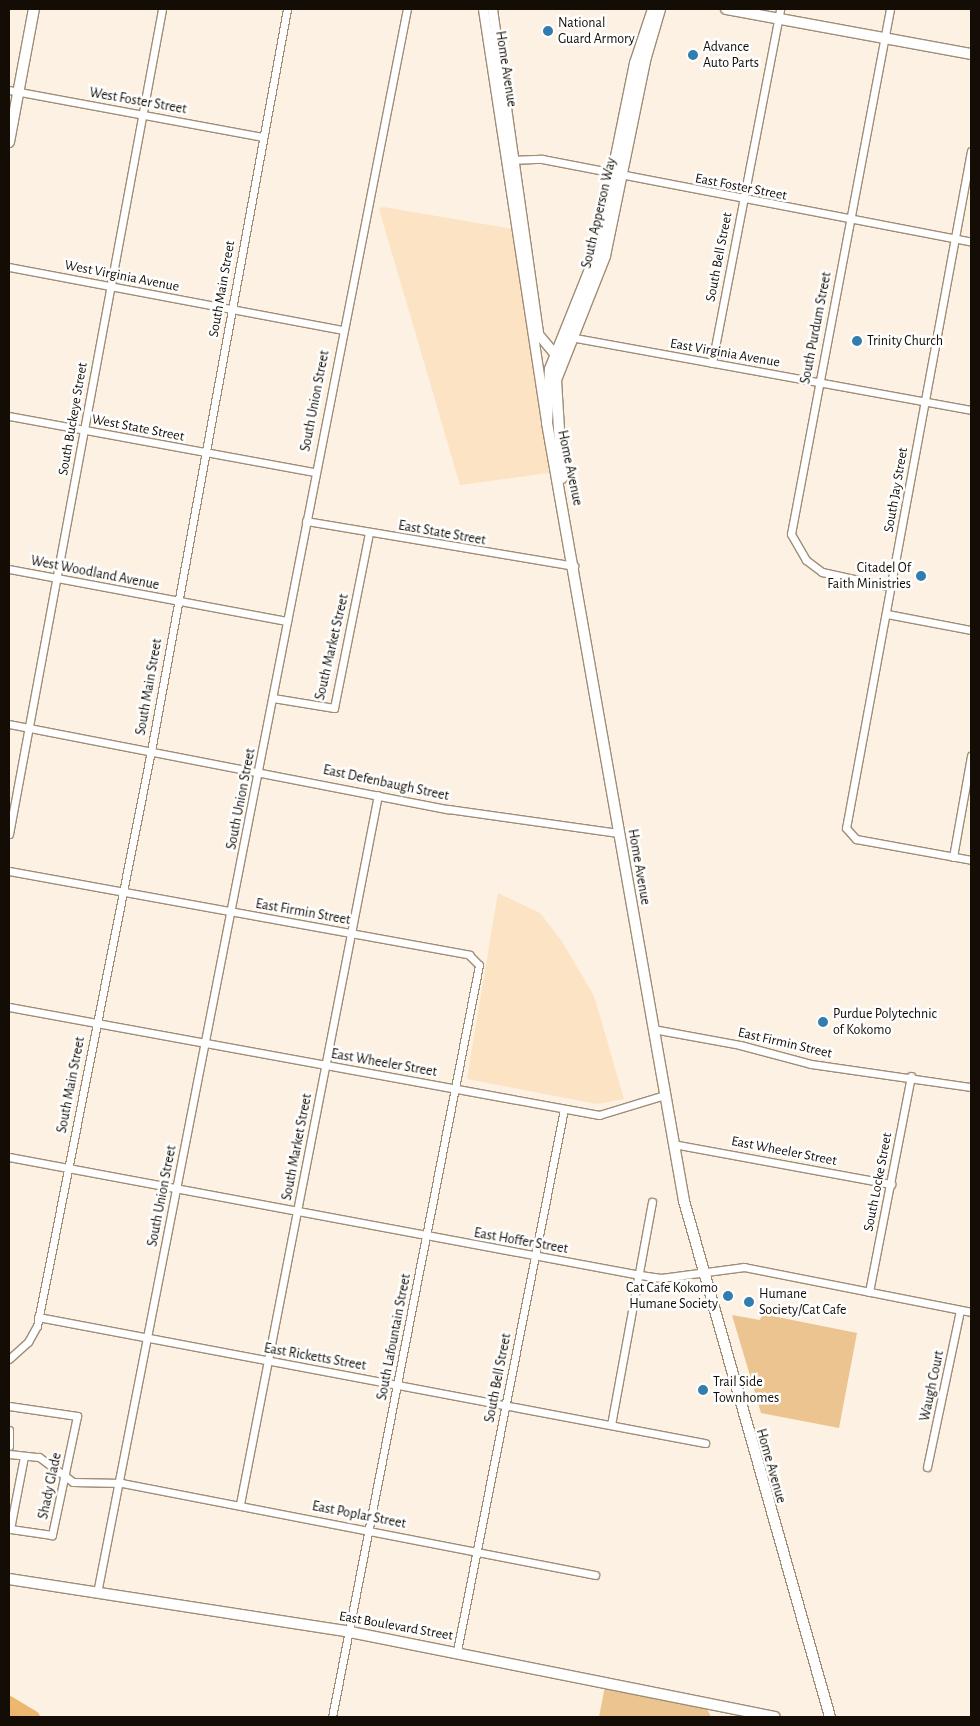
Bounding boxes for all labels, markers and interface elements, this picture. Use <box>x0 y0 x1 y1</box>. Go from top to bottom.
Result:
place label: National Guard Armory <box>558 15 635 48</box>
marker: National Guard Armory <box>542 25 554 37</box>
street label: Home Avenue <box>492 30 520 108</box>
place label: Advance Auto Parts <box>703 39 759 72</box>
marker: Advance Auto Parts <box>687 49 699 61</box>
street label: West Foster Street <box>88 84 188 118</box>
street label: South Apperson Way <box>578 156 620 270</box>
street label: East Foster Street <box>694 170 788 204</box>
street label: South Bell Street <box>702 211 736 303</box>
street label: South Main Street <box>205 239 239 339</box>
street label: West Virginia Avenue <box>63 257 181 295</box>
street label: South Purdum Street <box>797 271 835 385</box>
place label: Trinity Church <box>867 333 943 349</box>
street label: East Virginia Avenue <box>669 335 781 371</box>
marker: Trinity Church <box>851 335 863 347</box>
street label: South Union Street <box>297 349 333 453</box>
street label: South Buckeye Street <box>55 361 91 477</box>
street label: West State Street <box>90 411 186 445</box>
street label: Home Avenue <box>554 429 586 507</box>
street label: South Jay Street <box>880 446 912 534</box>
street label: East State Street <box>397 517 487 549</box>
street label: West Woodland Avenue <box>29 552 161 594</box>
place label: Citadel Of Faith Ministries <box>827 560 911 592</box>
marker: Citadel Of Faith Ministries <box>915 570 927 582</box>
street label: South Market Street <box>312 592 352 702</box>
street label: South Main Street <box>132 637 166 737</box>
street label: South Union Street <box>223 747 259 851</box>
street label: East Defenbaugh Street <box>322 761 450 805</box>
street label: Home Avenue <box>624 828 654 906</box>
street label: East Firmin Street <box>254 895 352 929</box>
place label: Purdue Polytechnic of Kokomo <box>833 1006 937 1038</box>
marker: Purdue Polytechnic of Kokomo <box>817 1016 829 1028</box>
street label: East Firmin Street <box>736 1024 834 1062</box>
street label: South Main Street <box>53 1035 89 1135</box>
street label: East Wheeler Street <box>330 1045 438 1081</box>
street label: South Market Street <box>278 1092 316 1202</box>
street label: South Locke Street <box>860 1131 896 1233</box>
street label: East Wheeler Street <box>730 1133 838 1169</box>
street label: South Union Street <box>144 1144 180 1248</box>
street label: East Hoffer Street <box>473 1224 569 1258</box>
street label: South Lafountain Street <box>373 1272 415 1402</box>
place label: Cat Cafe Kokomo Humane Society <box>626 1280 718 1312</box>
place label: Humane Society/Cat Cafe <box>759 1286 846 1318</box>
marker: Cat Cafe Kokomo Humane Society <box>722 1290 734 1302</box>
marker: Humane Society/Cat Cafe <box>743 1296 755 1308</box>
street label: South Bell Street <box>481 1332 515 1424</box>
street label: East Ricketts Street <box>263 1340 367 1374</box>
street label: Waugh Court <box>916 1349 948 1423</box>
place label: Trail Side Townhomes <box>713 1374 779 1406</box>
marker: Trail Side Townhomes <box>697 1384 709 1396</box>
street label: Home Avenue <box>752 1427 790 1505</box>
street label: Shady Glade <box>35 1451 65 1521</box>
street label: East Poplar Street <box>311 1498 407 1532</box>
street label: East Boulevard Street <box>338 1608 454 1644</box>

